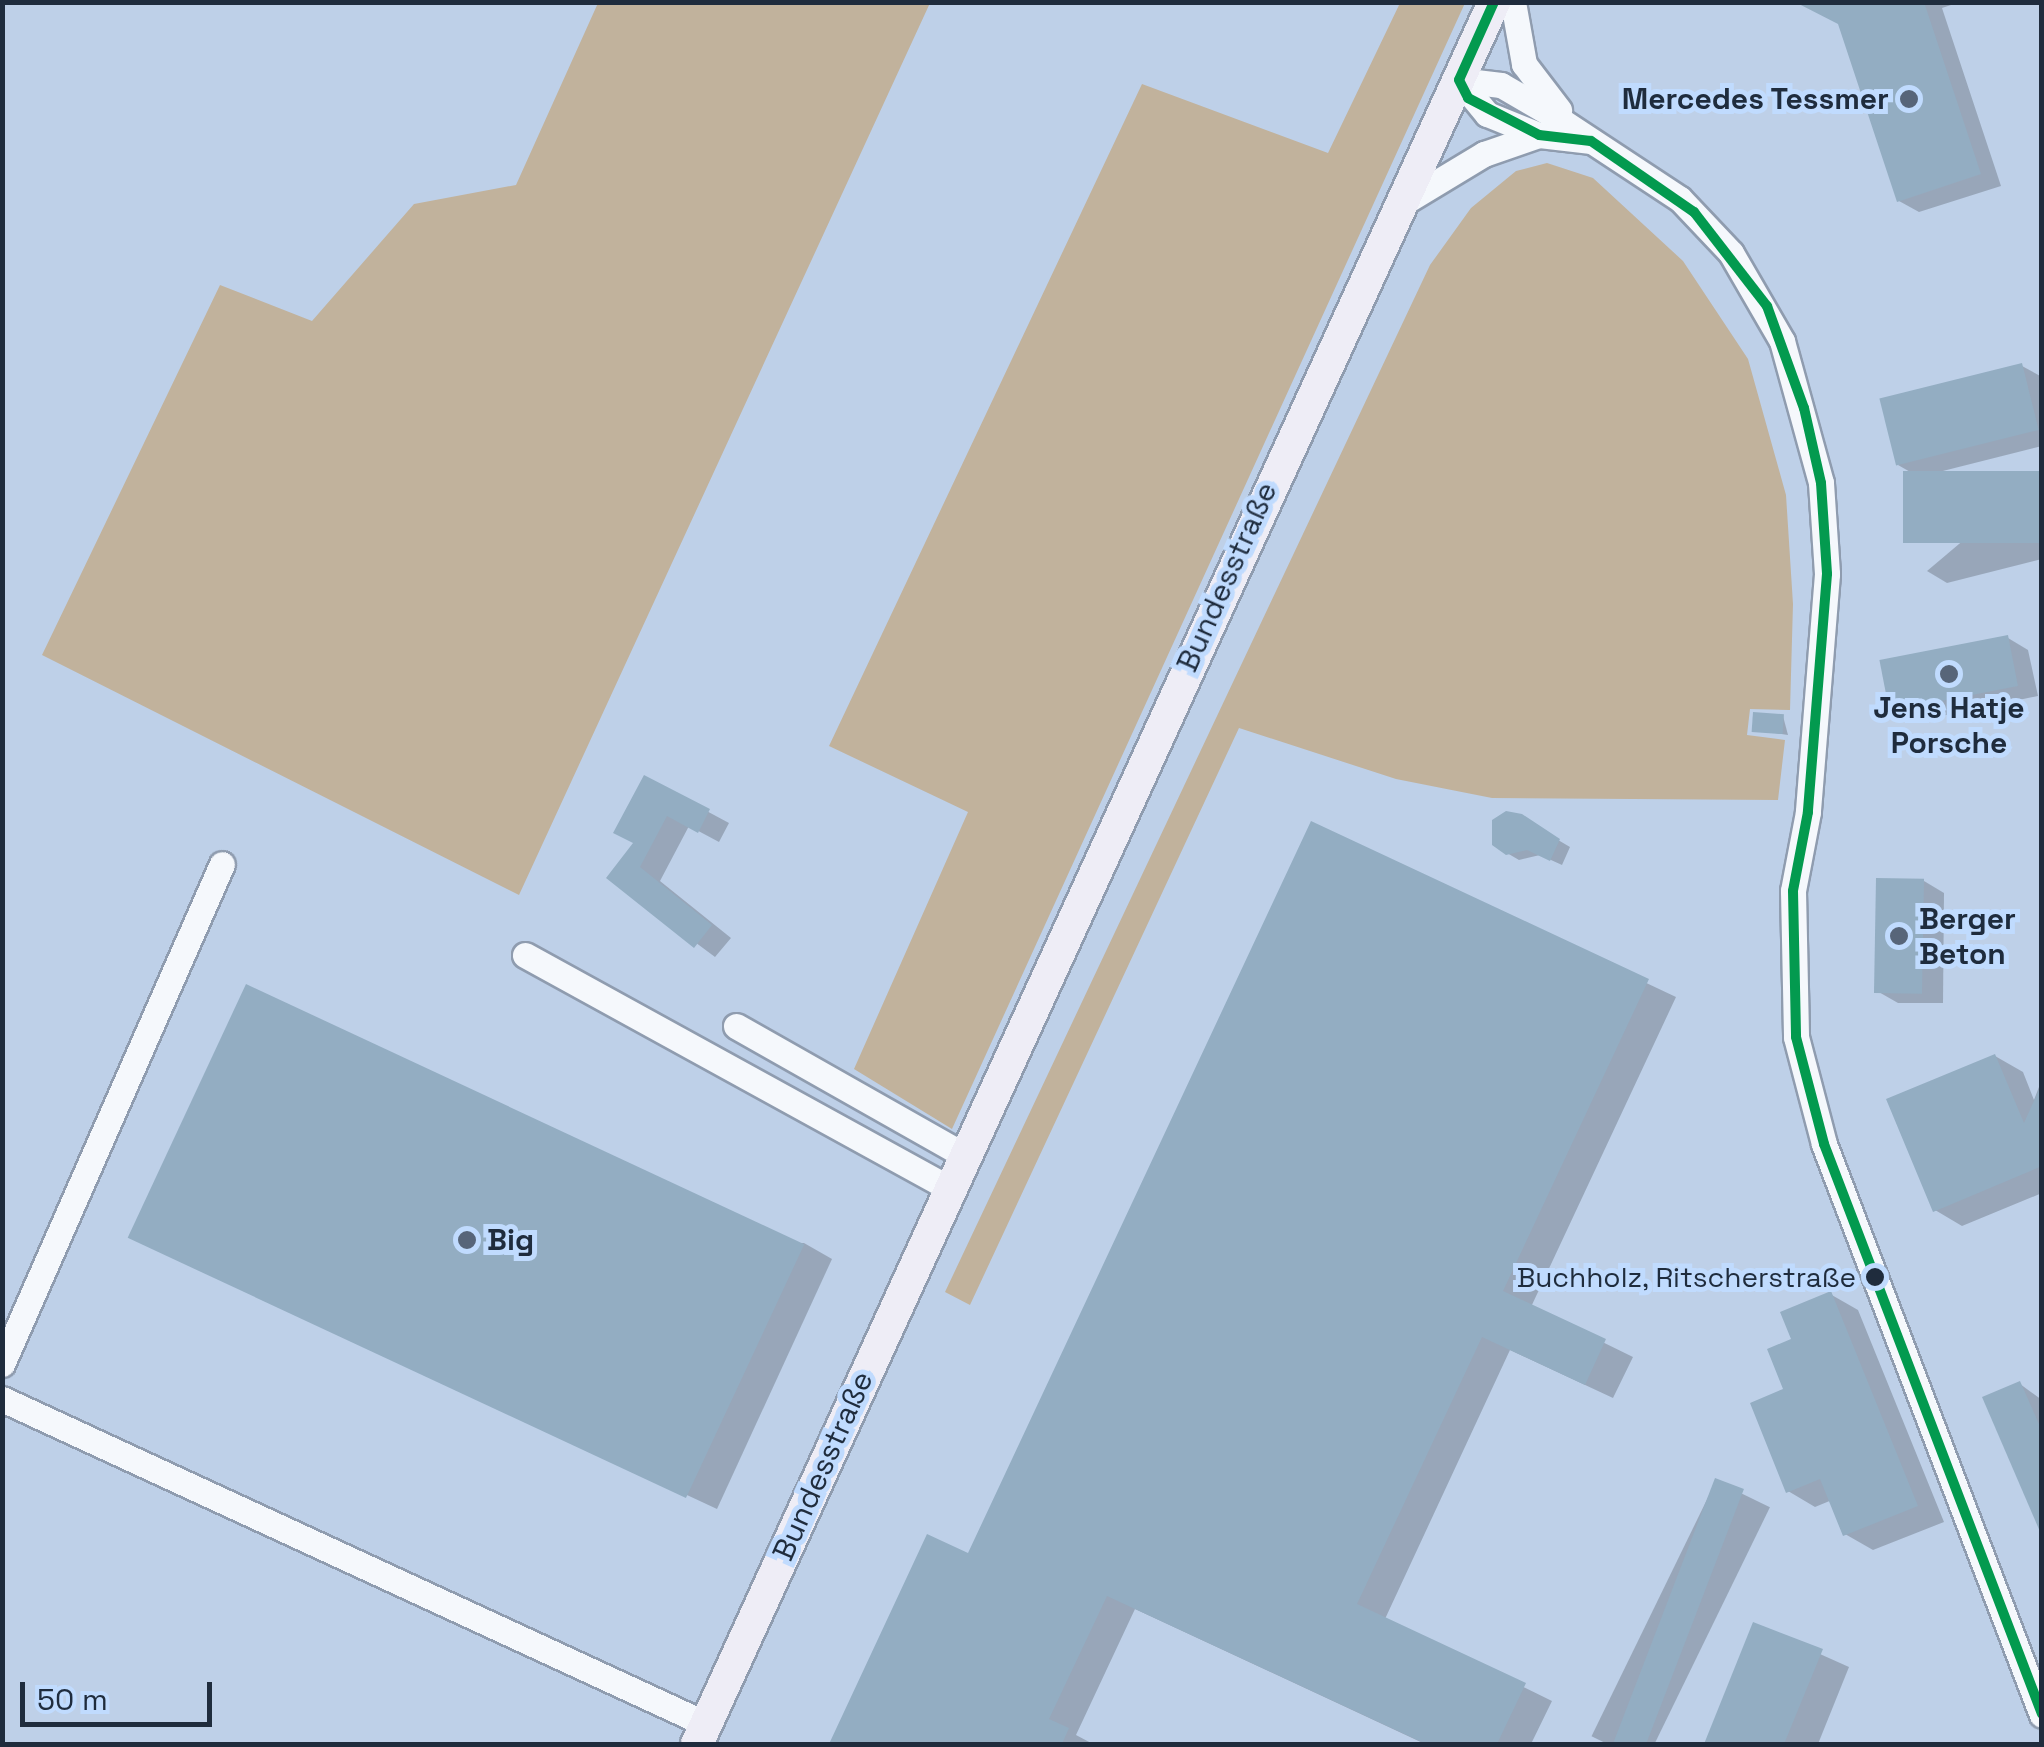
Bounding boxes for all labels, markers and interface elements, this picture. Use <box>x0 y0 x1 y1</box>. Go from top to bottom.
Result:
place label: Mercedes Tessmer <box>1621 81 1889 117</box>
marker: Mercedes Tessmer <box>1898 88 1920 110</box>
street label: Bundesstraße <box>1169 477 1285 677</box>
marker: Jens Hatje Porsche <box>1938 663 1960 685</box>
place label: Jens Hatje Porsche <box>1873 690 2025 760</box>
place label: Berger Beton <box>1919 901 2016 972</box>
marker: Berger Beton <box>1888 925 1910 947</box>
place label: Big <box>487 1222 534 1258</box>
marker: Big <box>456 1229 478 1251</box>
place label: Buchholz, Ritscherstraße <box>1516 1260 1856 1294</box>
marker: Buchholz, Ritscherstraße <box>1865 1267 1885 1287</box>
street label: Bundesstraße <box>765 1366 881 1566</box>
scale bar <box>25 1662 218 1724</box>
text: 50 m <box>37 1680 108 1719</box>

